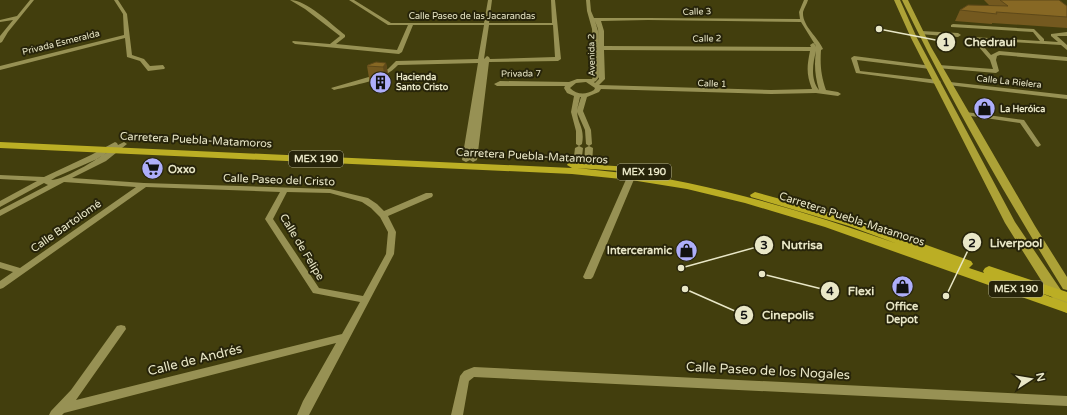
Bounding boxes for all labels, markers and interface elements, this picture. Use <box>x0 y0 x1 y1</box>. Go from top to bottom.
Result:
street label: Calle 3 <box>682 6 712 18</box>
street label: Calle Paseo de las Jacarandas <box>409 11 535 22</box>
street label: Privada Esmeralda <box>21 28 101 58</box>
callout: Chedraui <box>936 30 1024 54</box>
street label: Calle 2 <box>692 33 722 45</box>
street label: Avenida 2 <box>586 34 598 76</box>
text: 1 <box>942 35 950 49</box>
text: Chedraui <box>964 35 1016 49</box>
street label: Privada 7 <box>501 68 542 80</box>
building icon: Hacienda Santo Cristo <box>367 69 393 95</box>
place label: Hacienda Santo Cristo <box>396 72 449 93</box>
street label: Calle La Rielera <box>976 73 1042 91</box>
street label: Calle 1 <box>697 78 727 90</box>
shop icon: La Heróica <box>972 96 998 122</box>
place label: La Heróica <box>1000 104 1045 115</box>
street label: Carretera Puebla-Matamoros <box>120 130 272 150</box>
street label: Carretera Puebla-Matamoros <box>456 146 608 166</box>
road number: MEX 190 <box>289 151 343 167</box>
supermarket icon: Oxxo <box>139 156 165 182</box>
place label: Oxxo <box>168 163 196 176</box>
road number: MEX 190 <box>617 164 671 180</box>
street label: Calle Paseo del Cristo <box>223 172 336 188</box>
street label: Carretera Puebla-Matamoros <box>778 189 926 249</box>
street label: Calle Bartolomé <box>28 197 104 255</box>
street label: Calle de Felipe <box>277 211 327 283</box>
callout: Liverpool <box>962 230 1050 254</box>
callout: Nutrisa <box>754 233 831 257</box>
text: 2 <box>968 236 976 250</box>
text: Liverpool <box>990 236 1042 251</box>
shop icon: Interceramic <box>674 237 700 263</box>
text: 3 <box>760 238 768 252</box>
text: Nutrisa <box>781 238 823 252</box>
place label: Interceramic <box>607 244 672 257</box>
shop icon: Office Depot <box>889 273 915 299</box>
callout: Flexi <box>820 279 882 303</box>
road number: MEX 190 <box>989 281 1043 297</box>
text: 4 <box>826 284 834 298</box>
text: Flexi <box>848 284 874 298</box>
place label: Office Depot <box>886 300 919 327</box>
callout: Cinepolis <box>734 303 822 327</box>
text: 5 <box>740 308 748 322</box>
text: Cinepolis <box>762 308 814 323</box>
street label: Calle de Andrés <box>146 341 244 379</box>
street label: Calle Paseo de los Nogales <box>686 359 850 383</box>
north arrow <box>1011 359 1051 399</box>
text: N <box>1033 371 1048 383</box>

